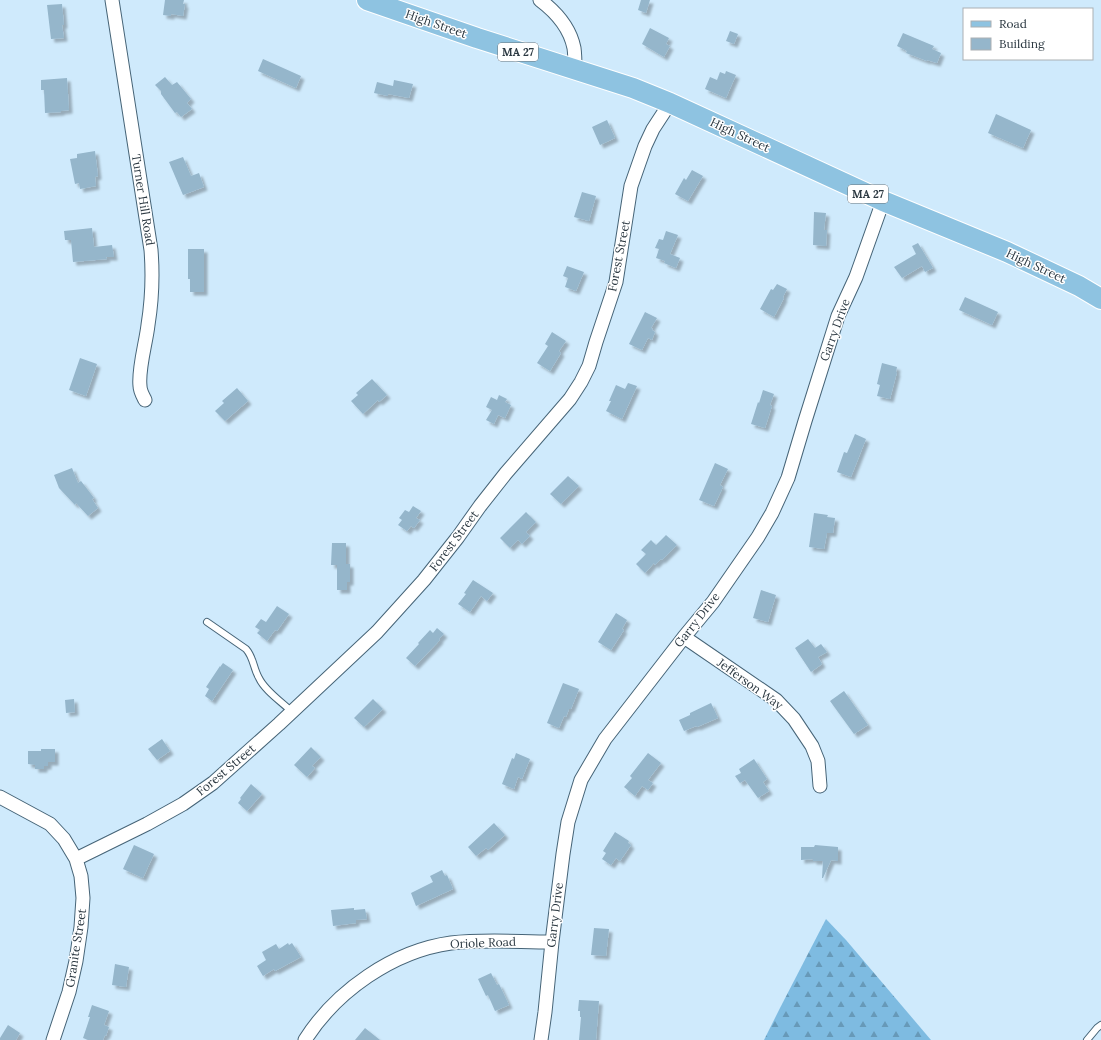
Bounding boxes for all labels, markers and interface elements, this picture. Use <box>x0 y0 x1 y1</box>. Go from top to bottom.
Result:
street label: High Street <box>403 6 469 41</box>
legend <box>963 8 1093 60</box>
text: Road <box>999 16 1027 31</box>
text: Building <box>999 36 1045 51</box>
road number: MA 27 <box>498 43 538 61</box>
street label: High Street <box>708 114 773 155</box>
street label: Turner Hill Road <box>129 153 158 247</box>
road number: MA 27 <box>848 185 888 203</box>
street label: Forest Street <box>604 219 633 293</box>
street label: High Street <box>1004 245 1069 286</box>
street label: Garry Drive <box>816 296 853 363</box>
street label: Forest Street <box>426 507 482 574</box>
street label: Garry Drive <box>671 589 723 650</box>
street label: Jefferson Way <box>714 654 787 713</box>
street label: Forest Street <box>193 740 259 799</box>
street label: Garry Drive <box>543 881 566 948</box>
street label: Granite Street <box>62 907 89 988</box>
street label: Oriole Road <box>450 934 516 951</box>

